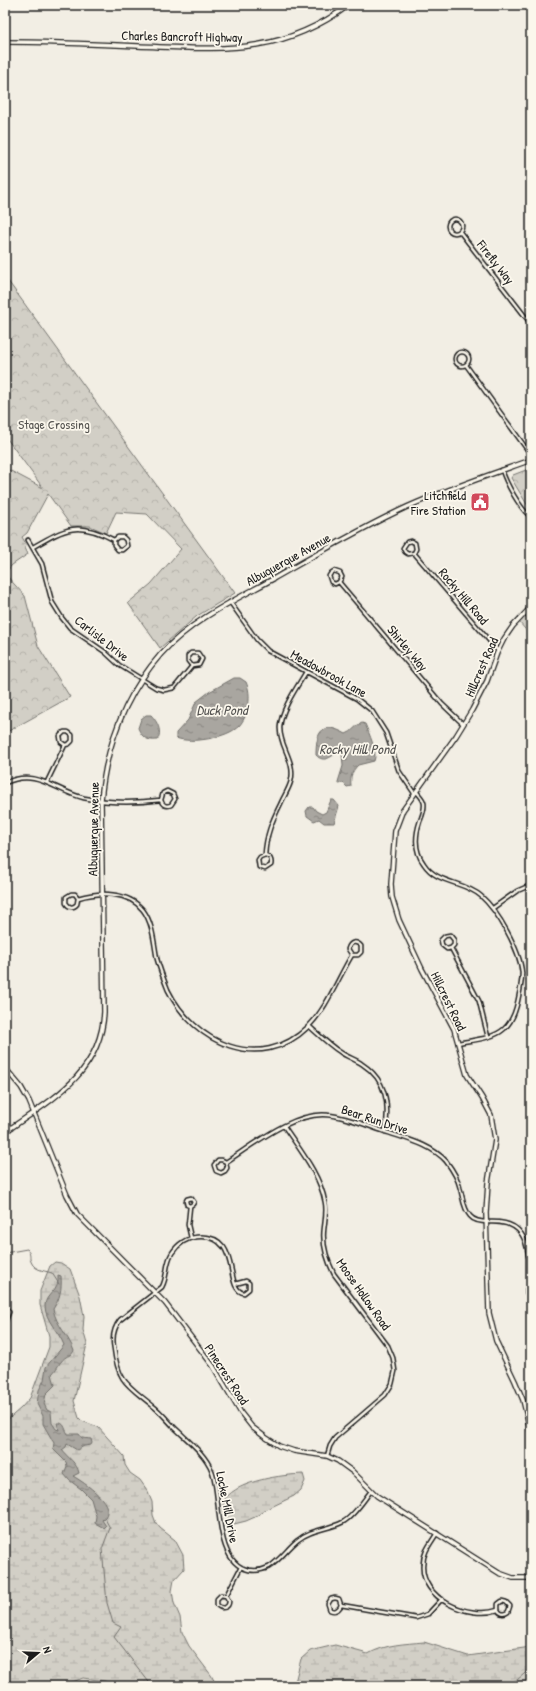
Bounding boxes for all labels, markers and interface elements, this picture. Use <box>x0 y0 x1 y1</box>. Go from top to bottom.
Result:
street label: Charles Bancroft Highway <box>121 26 243 46</box>
street label: Firefly Way <box>472 235 519 288</box>
park label: Stage Crossing <box>18 415 90 433</box>
place label: Litchfield Fire Station <box>410 486 466 519</box>
public building icon: Litchfield Fire Station <box>469 491 491 513</box>
street label: Albuquerque Avenue <box>242 528 334 590</box>
street label: Rocky Hill Road <box>435 564 493 628</box>
street label: Carlisle Drive <box>71 611 133 665</box>
street label: Shirley Way <box>383 621 433 675</box>
street label: Hillcrest Road <box>460 634 502 700</box>
street label: Meadowbrook Lane <box>288 645 370 701</box>
water label: Duck Pond <box>197 700 250 719</box>
water label: Rocky Hill Pond <box>319 739 397 759</box>
street label: Albuquerque Avenue <box>83 782 103 876</box>
street label: Hillcrest Road <box>427 968 471 1034</box>
street label: Bear Run Drive <box>339 1100 411 1138</box>
street label: Moose Hollow Road <box>333 1254 395 1334</box>
street label: Pinecrest Road <box>201 1340 253 1408</box>
street label: Locke Mill Drive <box>212 1470 244 1544</box>
north arrow <box>18 1633 58 1673</box>
text: N <box>40 1645 55 1655</box>

